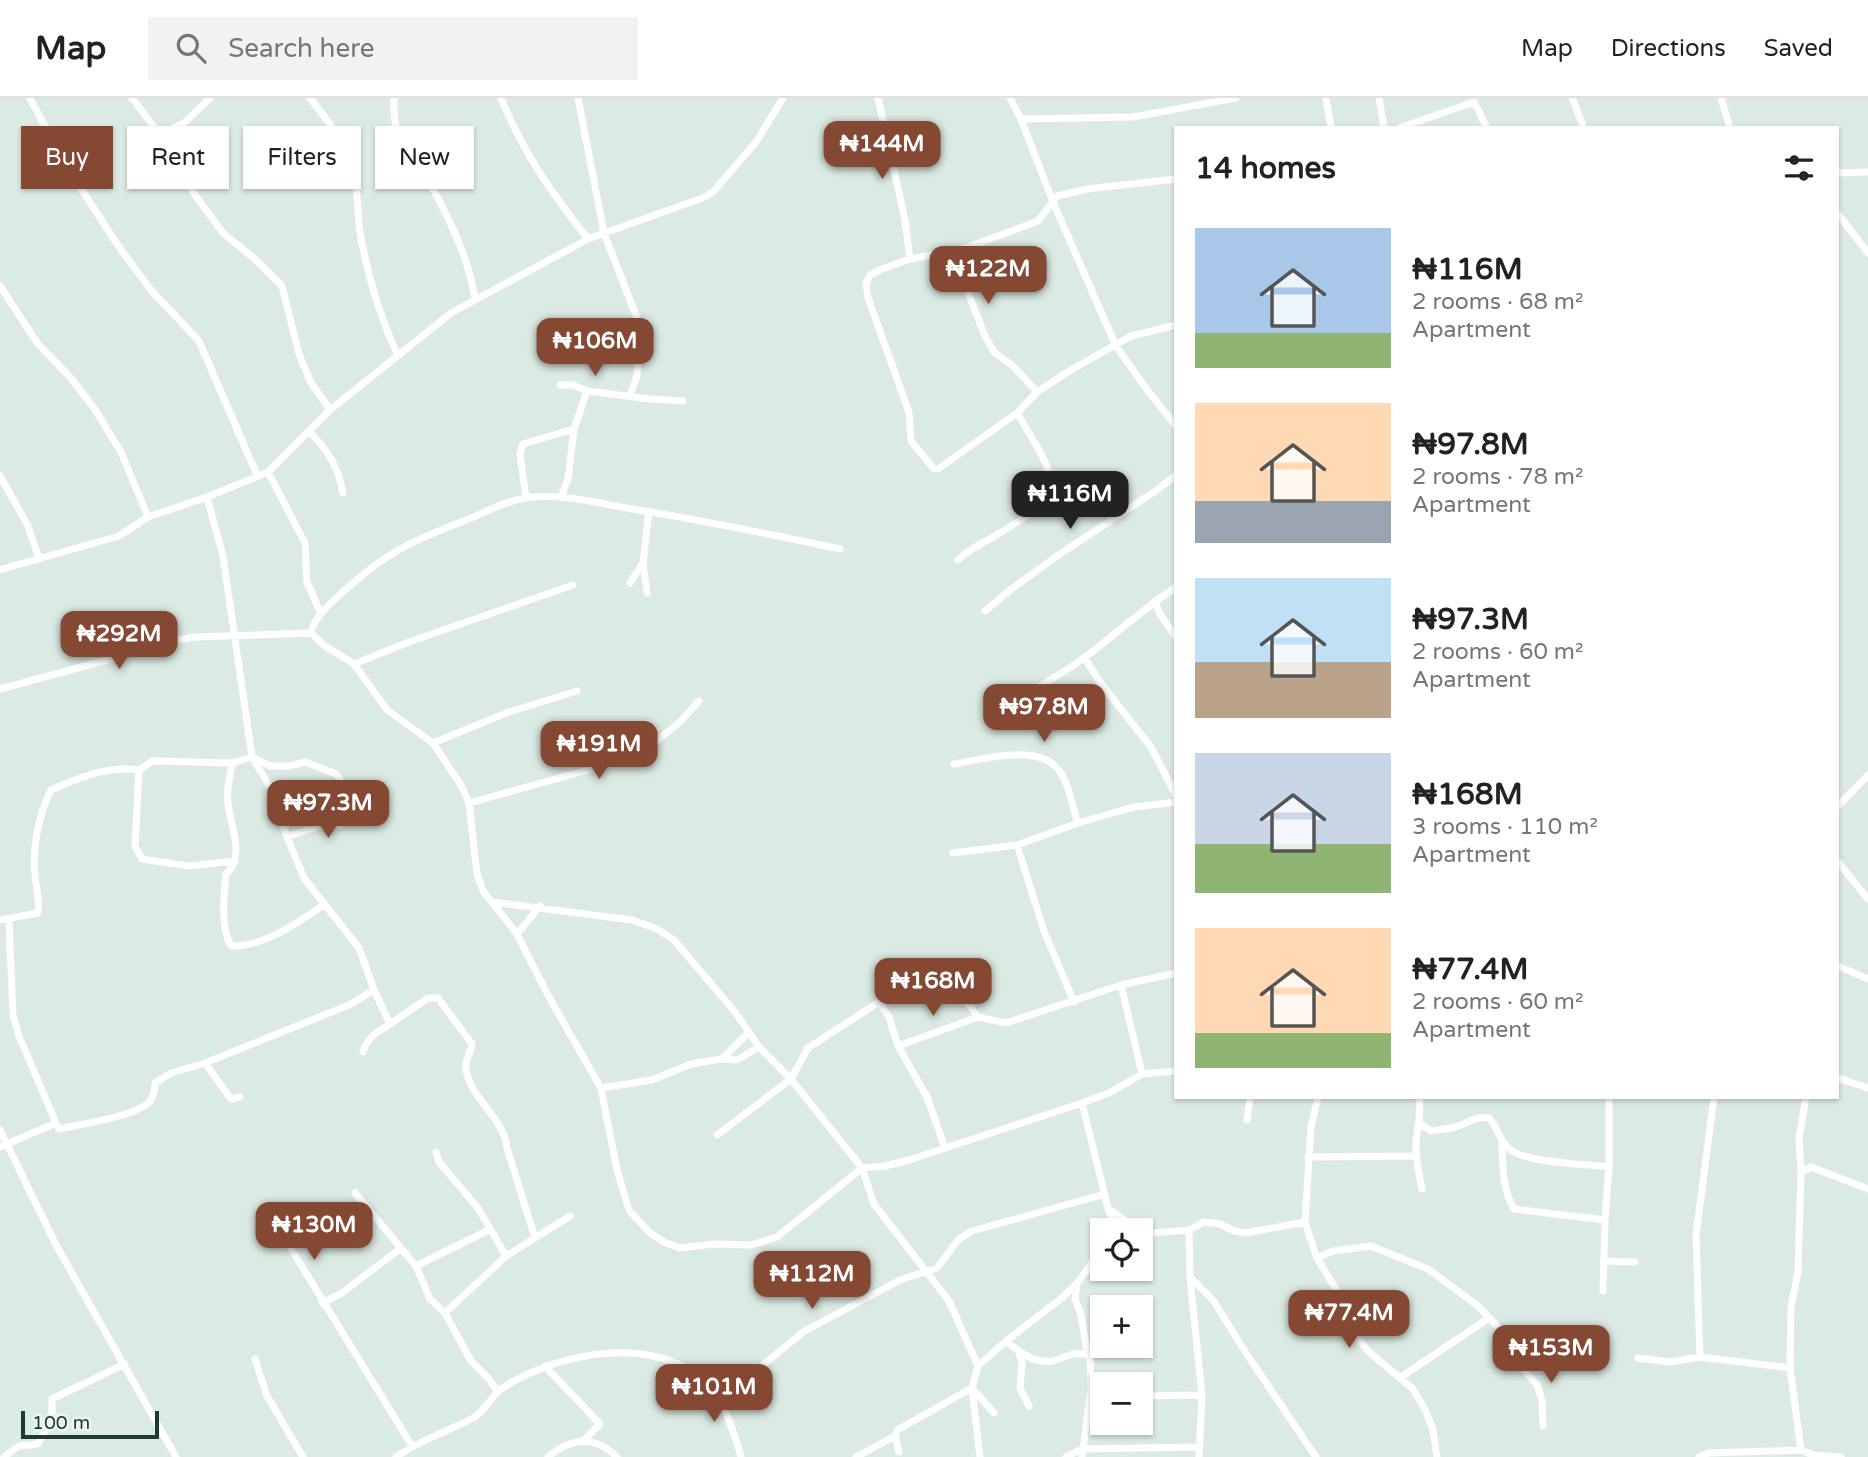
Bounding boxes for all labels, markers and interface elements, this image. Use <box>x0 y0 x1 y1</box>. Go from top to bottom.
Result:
search box <box>148 17 638 80</box>
text: Map <box>35 29 106 68</box>
icon: search <box>172 29 210 67</box>
text: Search here <box>228 33 374 64</box>
text: Map <box>1521 34 1573 63</box>
text: Directions <box>1611 34 1726 63</box>
text: Saved <box>1764 34 1833 63</box>
pin: ₦144M <box>833 122 931 181</box>
chip: Buy <box>21 126 113 189</box>
chip: Rent <box>127 126 229 189</box>
chip: Filters <box>243 126 361 189</box>
chip: New <box>375 126 474 189</box>
text: ₦144M <box>840 130 924 158</box>
icon: filters <box>1780 149 1818 187</box>
text: 14 homes <box>1195 150 1336 187</box>
pin: ₦122M <box>939 246 1037 306</box>
text: ₦116M <box>1412 251 1523 288</box>
text: ₦122M <box>946 255 1030 283</box>
icon: home <box>1251 256 1335 340</box>
text: 2 rooms · 68 m² <box>1412 288 1583 316</box>
text: Apartment <box>1412 316 1531 344</box>
pin: ₦106M <box>546 318 644 378</box>
text: ₦106M <box>553 327 637 355</box>
text: ₦97.8M <box>1412 426 1529 463</box>
icon: home <box>1251 431 1335 515</box>
text: 2 rooms · 78 m² <box>1412 463 1583 491</box>
pin: ₦116M <box>1021 472 1119 531</box>
text: ₦116M <box>1028 480 1112 508</box>
text: Apartment <box>1412 491 1531 519</box>
text: ₦97.3M <box>1412 601 1529 638</box>
icon: home <box>1251 606 1335 690</box>
pin: ₦292M <box>70 612 168 671</box>
text: ₦292M <box>77 620 161 648</box>
text: 2 rooms · 60 m² <box>1412 638 1583 666</box>
text: Apartment <box>1412 666 1531 694</box>
pin: ₦97.8M <box>987 684 1101 744</box>
text: ₦97.8M <box>999 693 1089 721</box>
pin: ₦191M <box>550 722 648 781</box>
text: ₦191M <box>557 730 641 758</box>
text: ₦168M <box>1412 776 1523 813</box>
pin: ₦97.3M <box>271 780 385 840</box>
icon: home <box>1251 781 1335 865</box>
text: ₦97.3M <box>283 789 373 817</box>
text: 3 rooms · 110 m² <box>1412 813 1598 841</box>
text: Apartment <box>1412 841 1531 869</box>
text: ₦77.4M <box>1412 951 1528 988</box>
icon: home <box>1251 956 1335 1040</box>
pin: ₦168M <box>884 958 982 1018</box>
text: ₦168M <box>891 967 975 995</box>
text: 2 rooms · 60 m² <box>1412 988 1583 1016</box>
text: Apartment <box>1412 1016 1531 1044</box>
pin: ₦130M <box>265 1202 363 1262</box>
text: ₦130M <box>272 1211 356 1239</box>
map controls <box>1090 1218 1153 1435</box>
button: locate <box>1090 1218 1153 1281</box>
pin: ₦112M <box>763 1252 861 1311</box>
text: ₦112M <box>770 1260 854 1288</box>
pin: ₦77.4M <box>1292 1290 1406 1350</box>
button: + <box>1090 1295 1153 1358</box>
text: ₦77.4M <box>1304 1299 1394 1327</box>
pin: ₦153M <box>1502 1326 1600 1385</box>
text: ₦153M <box>1509 1334 1593 1362</box>
pin: ₦101M <box>665 1364 763 1424</box>
button: − <box>1090 1372 1153 1435</box>
text: ₦101M <box>672 1373 756 1401</box>
scale bar <box>21 1408 159 1440</box>
text: 100 m <box>32 1412 90 1434</box>

